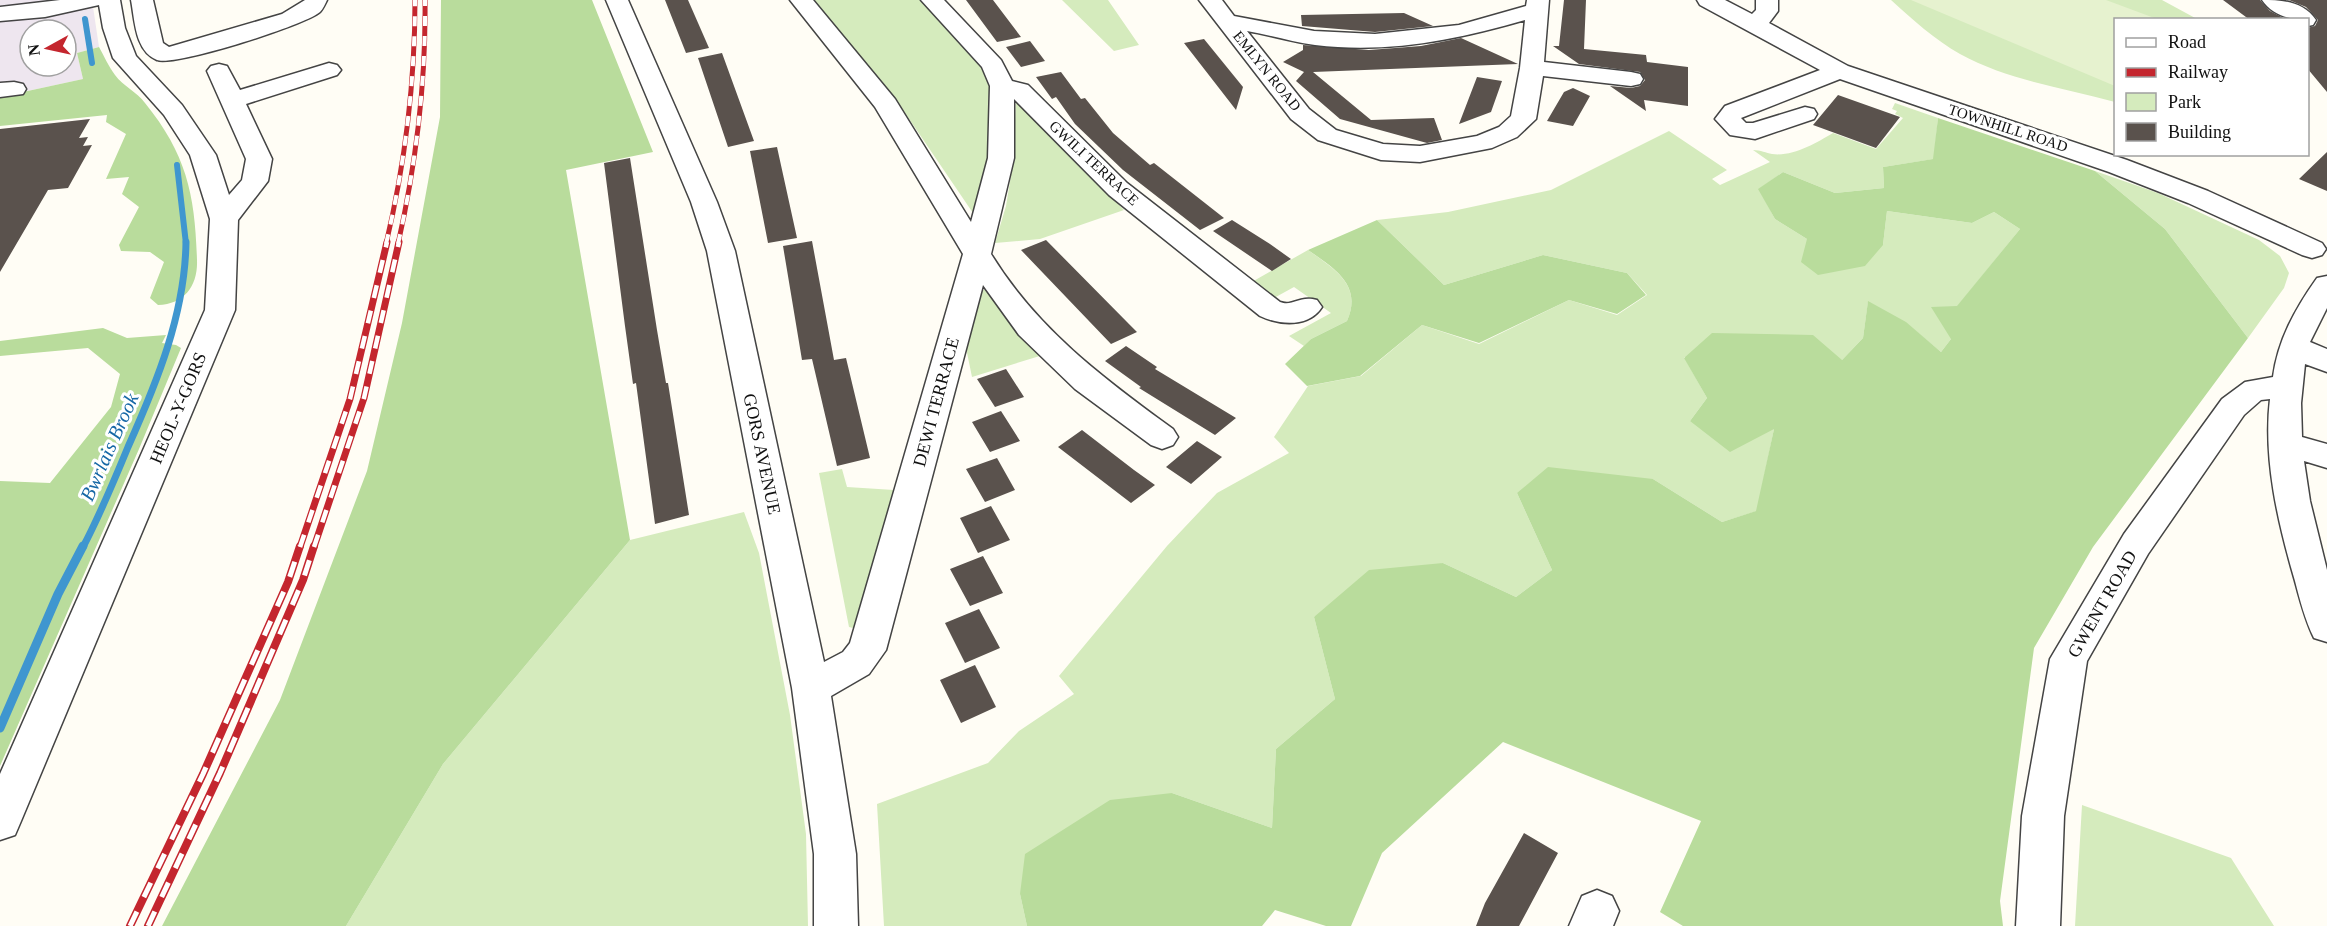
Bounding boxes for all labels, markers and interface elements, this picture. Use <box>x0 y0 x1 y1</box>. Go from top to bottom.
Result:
north arrow <box>18 18 78 78</box>
legend <box>2114 18 2309 156</box>
street label: EMLYN ROAD <box>1230 28 1304 114</box>
text: Road <box>2168 32 2206 52</box>
text: N <box>24 43 43 57</box>
text: Railway <box>2168 62 2228 82</box>
text: Park <box>2168 92 2201 112</box>
street label: TOWNHILL ROAD <box>1946 101 2070 155</box>
street label: GWILI TERRACE <box>1046 118 1142 208</box>
text: Building <box>2168 122 2231 142</box>
street label: DEWI TERRACE <box>909 335 963 469</box>
street label: HEOL-Y-GORS <box>146 349 210 467</box>
water label: Bwrlais Brook <box>75 389 143 504</box>
street label: GORS AVENUE <box>739 392 785 516</box>
street label: GWENT ROAD <box>2063 547 2141 661</box>

